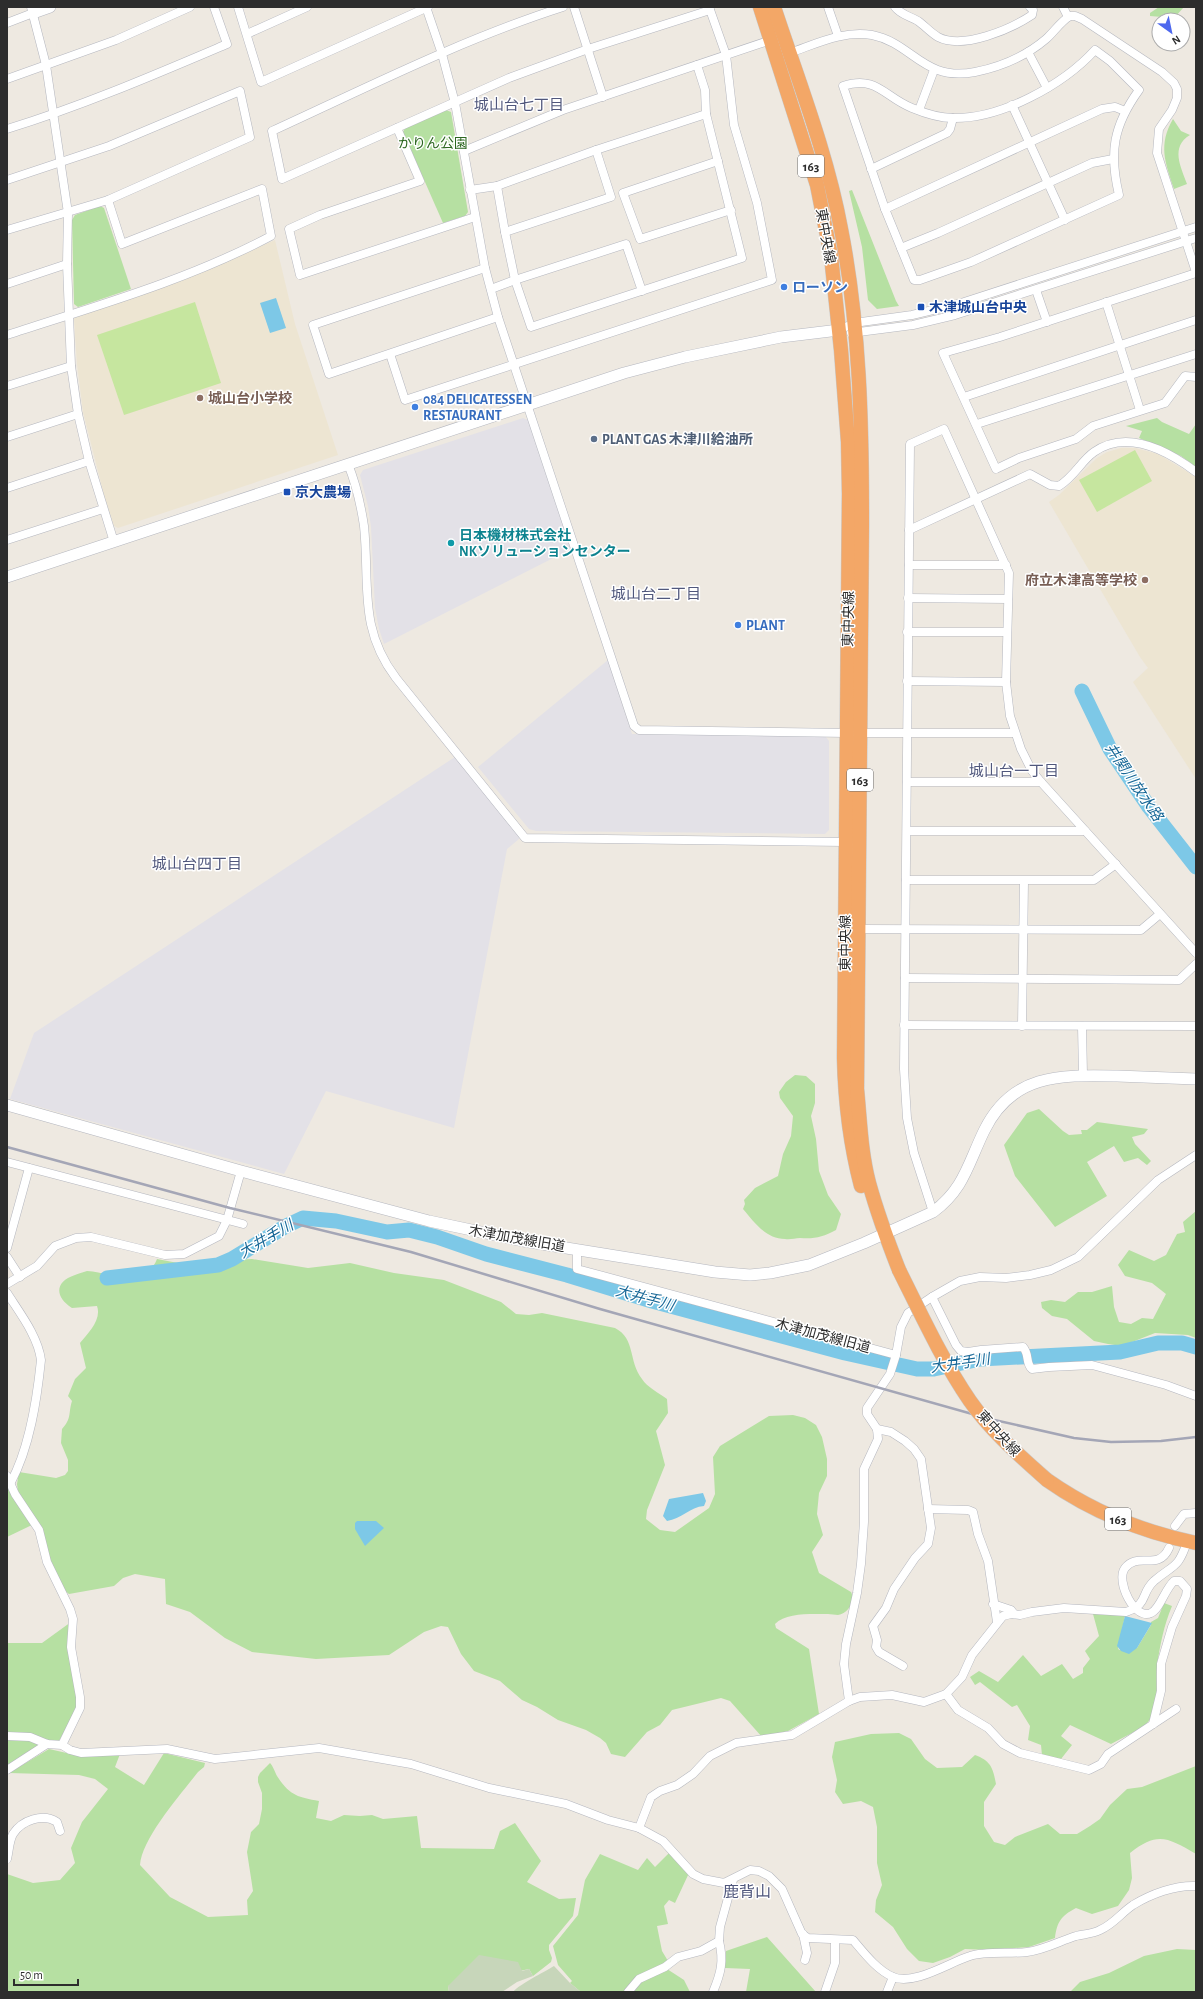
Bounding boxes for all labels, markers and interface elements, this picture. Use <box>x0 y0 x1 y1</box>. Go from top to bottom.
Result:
north arrow <box>1151 12 1191 52</box>
text: N <box>1170 33 1182 47</box>
district label: 城山台七丁目 <box>474 97 564 113</box>
park label: かりん公園 <box>398 136 468 151</box>
road number: 163 <box>798 155 824 177</box>
street label: 東中央線 <box>813 207 838 265</box>
place label: ローソン <box>792 281 848 295</box>
marker: ローソン <box>779 282 789 292</box>
place label: 木津城山台中央 <box>929 299 1027 315</box>
marker: 木津城山台中央 <box>916 302 926 312</box>
place label: 城山台小学校 <box>208 390 292 406</box>
marker: 城山台小学校 <box>195 393 205 403</box>
place label: 084 DELICATESSEN RESTAURANT <box>423 393 532 423</box>
marker: 084 DELICATESSEN RESTAURANT <box>410 402 420 412</box>
place label: PLANT GAS 木津川給油所 <box>602 431 753 447</box>
marker: PLANT GAS 木津川給油所 <box>589 434 599 444</box>
place label: 京大農場 <box>295 485 351 500</box>
marker: 京大農場 <box>282 487 292 497</box>
place label: 日本機材株式会社 NKソリューションセンター <box>459 527 631 559</box>
marker: 日本機材株式会社 NKソリューションセンター <box>446 538 456 548</box>
place label: 府立木津高等学校 <box>1025 572 1137 588</box>
marker: 府立木津高等学校 <box>1140 575 1150 585</box>
district label: 城山台二丁目 <box>611 586 701 602</box>
street label: 東中央線 <box>841 591 856 647</box>
place label: PLANT <box>746 619 785 633</box>
marker: PLANT <box>733 620 743 630</box>
water label: 井関川放水路 <box>1102 740 1167 825</box>
district label: 城山台一丁目 <box>969 763 1059 779</box>
road number: 163 <box>847 769 873 791</box>
district label: 城山台四丁目 <box>152 856 242 872</box>
street label: 東中央線 <box>838 915 853 971</box>
water label: 大井手川 <box>236 1216 298 1261</box>
street label: 木津加茂線旧道 <box>467 1223 566 1254</box>
water label: 大井手川 <box>614 1283 678 1314</box>
street label: 木津加茂線旧道 <box>774 1316 872 1355</box>
water label: 大井手川 <box>929 1351 993 1375</box>
street label: 東中央線 <box>974 1408 1023 1459</box>
road number: 163 <box>1105 1508 1131 1530</box>
district label: 鹿背山 <box>723 1884 771 1900</box>
scale bar <box>14 1961 78 1987</box>
text: 50 m <box>20 1969 43 1981</box>

